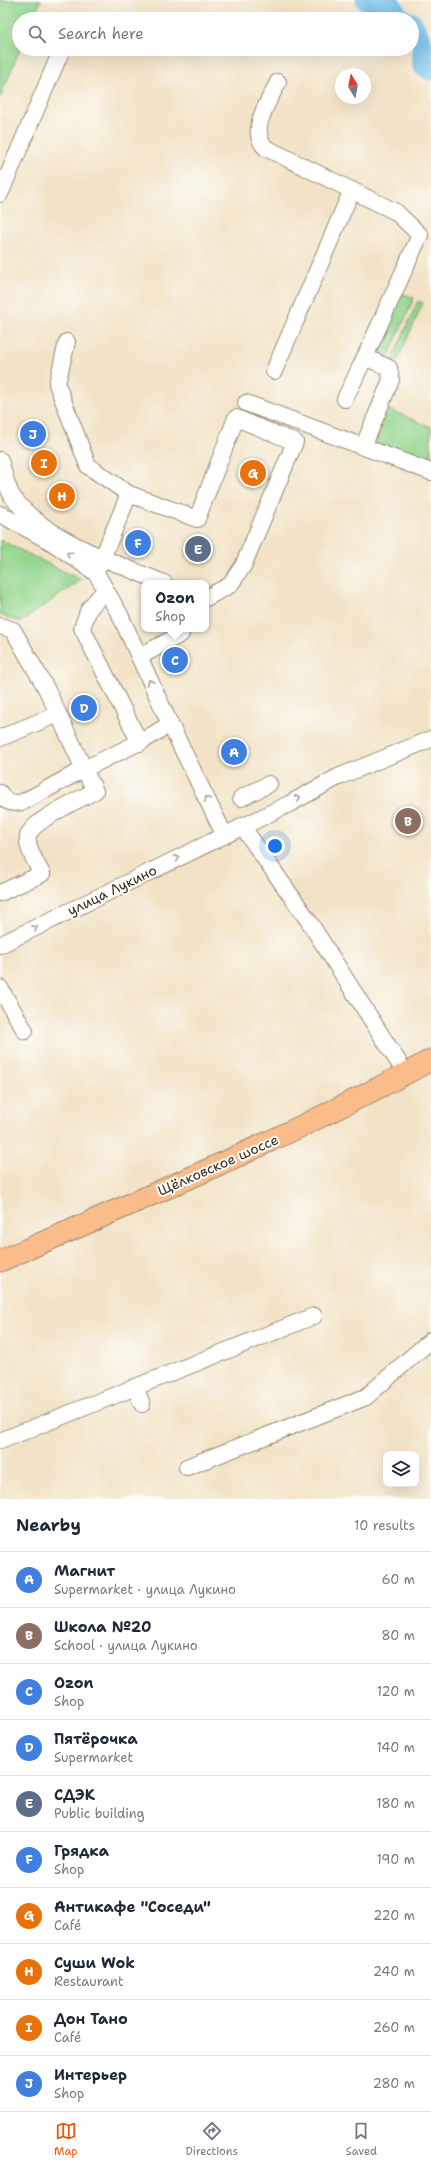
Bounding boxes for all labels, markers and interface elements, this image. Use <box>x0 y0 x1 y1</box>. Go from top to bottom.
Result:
search box <box>12 12 419 56</box>
icon: search <box>26 23 48 45</box>
text: Search here <box>58 24 144 44</box>
north arrow <box>335 68 371 104</box>
pin: J <box>20 419 46 449</box>
pin: I <box>31 448 57 478</box>
pin: G <box>240 458 266 488</box>
pin: H <box>49 481 75 511</box>
pin: F <box>125 528 151 558</box>
pin: E <box>185 534 211 564</box>
one-way arrow <box>66 551 73 559</box>
popup <box>141 580 209 632</box>
text: Ozon <box>155 588 195 608</box>
text: Shop <box>155 608 186 625</box>
pin: C <box>162 645 188 675</box>
one-way arrow <box>147 679 155 686</box>
pin: D <box>71 693 97 723</box>
pin: A <box>221 737 247 767</box>
one-way arrow <box>204 796 212 803</box>
one-way arrow <box>294 796 302 803</box>
pin: B <box>395 806 421 836</box>
your location <box>265 836 285 856</box>
one-way arrow <box>172 855 180 863</box>
street label: улица Лукино <box>64 861 160 919</box>
one-way arrow <box>31 925 38 933</box>
street label: Щёлковское шоссе <box>155 1130 281 1200</box>
map controls <box>383 1451 419 1487</box>
button: layers <box>383 1451 419 1487</box>
text: Nearby <box>16 1514 81 1536</box>
text: 10 results <box>354 1517 415 1534</box>
text: Магнит <box>54 1561 115 1581</box>
text: A <box>24 1571 34 1588</box>
text: 60 m <box>382 1571 415 1588</box>
text: Supermarket · улица Лукино <box>54 1581 236 1598</box>
text: Школа №20 <box>54 1617 152 1637</box>
text: B <box>25 1627 33 1644</box>
text: 80 m <box>381 1627 415 1644</box>
text: School · улица Лукино <box>54 1637 198 1654</box>
text: Ozon <box>54 1673 94 1693</box>
text: C <box>25 1683 33 1700</box>
text: 120 m <box>377 1683 415 1700</box>
text: Shop <box>54 1693 84 1710</box>
text: Пятёрочка <box>54 1729 138 1749</box>
text: D <box>24 1739 34 1756</box>
text: 140 m <box>376 1739 415 1756</box>
text: Supermarket <box>54 1749 133 1766</box>
text: СДЭК <box>54 1785 95 1805</box>
text: E <box>25 1795 33 1812</box>
text: 180 m <box>376 1795 415 1812</box>
text: Public building <box>54 1805 145 1822</box>
text: Грядка <box>54 1841 109 1861</box>
text: F <box>25 1851 33 1868</box>
text: 190 m <box>376 1851 415 1868</box>
text: Shop <box>54 1861 84 1878</box>
text: Антикафе "Соседи" <box>54 1897 211 1917</box>
text: G <box>24 1907 34 1924</box>
text: 220 m <box>373 1907 415 1924</box>
text: Café <box>54 1917 81 1934</box>
text: Суши Wok <box>54 1953 135 1973</box>
text: H <box>24 1963 34 1980</box>
text: 240 m <box>373 1963 415 1980</box>
text: Restaurant <box>54 1973 124 1990</box>
text: Дон Тано <box>54 2009 128 2029</box>
text: I <box>25 2019 33 2036</box>
text: 260 m <box>373 2019 415 2036</box>
text: Café <box>54 2029 81 2046</box>
text: Интерьер <box>54 2065 127 2085</box>
text: J <box>25 2075 33 2092</box>
text: 280 m <box>373 2075 415 2092</box>
text: Shop <box>54 2085 84 2102</box>
tab: Map <box>54 2120 78 2159</box>
tab: Directions <box>185 2120 238 2159</box>
tab: Saved <box>346 2120 377 2159</box>

